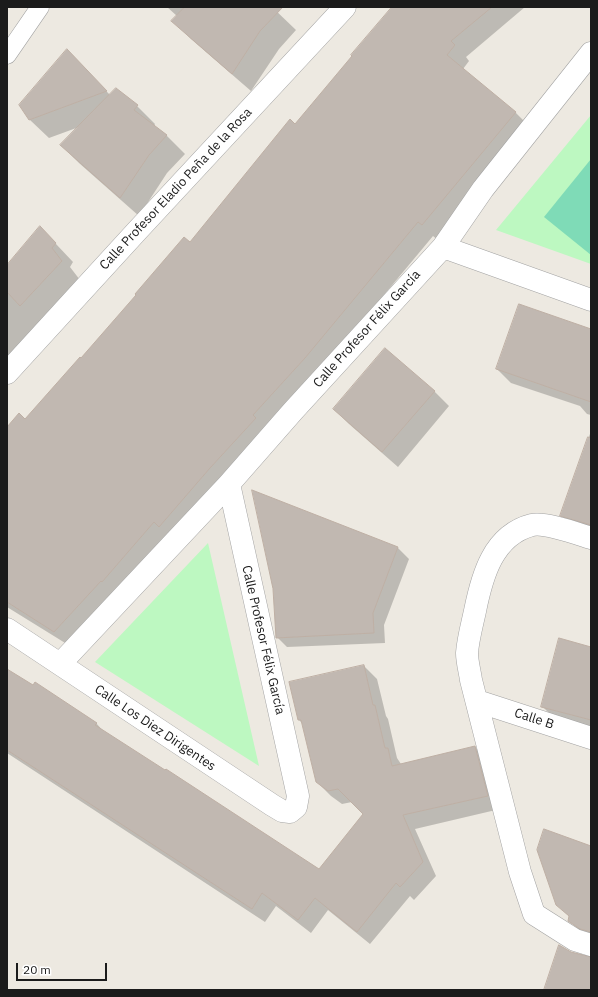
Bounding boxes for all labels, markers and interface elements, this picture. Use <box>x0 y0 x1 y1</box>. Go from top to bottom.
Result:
street label: Calle Profesor Eladio Peña de la Rosa <box>97 105 255 273</box>
street label: Calle Profesor Félix García <box>310 267 424 391</box>
street label: Calle Profesor Félix García <box>238 564 288 716</box>
street label: Calle Los Diez Dirigentes <box>91 682 219 774</box>
street label: Calle B <box>512 705 556 733</box>
scale bar <box>18 955 109 981</box>
text: 20 m <box>23 962 51 977</box>

